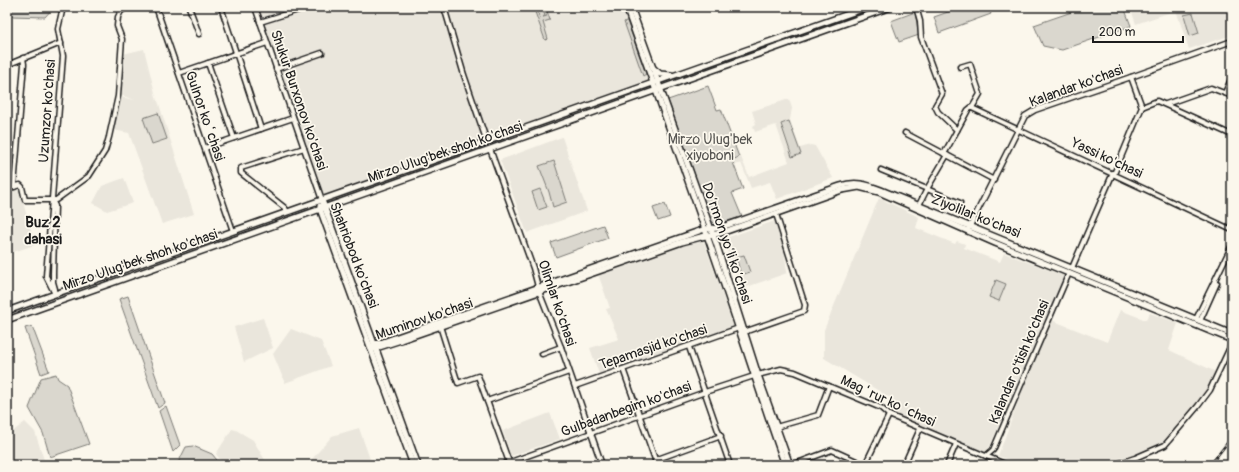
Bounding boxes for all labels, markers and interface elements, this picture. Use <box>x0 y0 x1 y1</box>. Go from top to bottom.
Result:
scale bar <box>1093 18 1183 44</box>
text: 200 m <box>1099 25 1136 40</box>
street label: Shukur Burxonov ko'chasi <box>267 28 331 173</box>
street label: Uzumzor ko'chasi <box>35 58 59 163</box>
street label: Kalandar ko'chasi <box>1027 61 1126 111</box>
street label: Gulnor koʻchasi <box>182 69 229 164</box>
street label: Mirzo Ulug'bek shoh ko'chasi <box>365 117 525 186</box>
park label: Mirzo Ulug'bek xiyoboni <box>668 131 752 164</box>
street label: Yassi ko'chasi <box>1068 134 1146 182</box>
street label: Do‘rmon yo‘li ko‘chasi <box>698 180 756 306</box>
street label: Ziyolilar ko'chasi <box>929 190 1023 242</box>
street label: Shahriobod ko'chasi <box>326 200 382 311</box>
district label: Buz 2 dahasi <box>24 213 62 249</box>
street label: Mirzo Ulug'bek shoh ko'chasi <box>60 225 220 294</box>
street label: Olimlar ko'chasi <box>534 258 580 349</box>
street label: Muminov ko'chasi <box>373 294 475 344</box>
street label: Kalandar o'tish ko'chasi <box>985 297 1053 427</box>
street label: Tepamasjid ko'chasi <box>597 320 710 373</box>
street label: Magʻrur koʻchasi <box>838 372 939 431</box>
street label: Gulbadanbegim ko'chasi <box>559 377 694 440</box>

